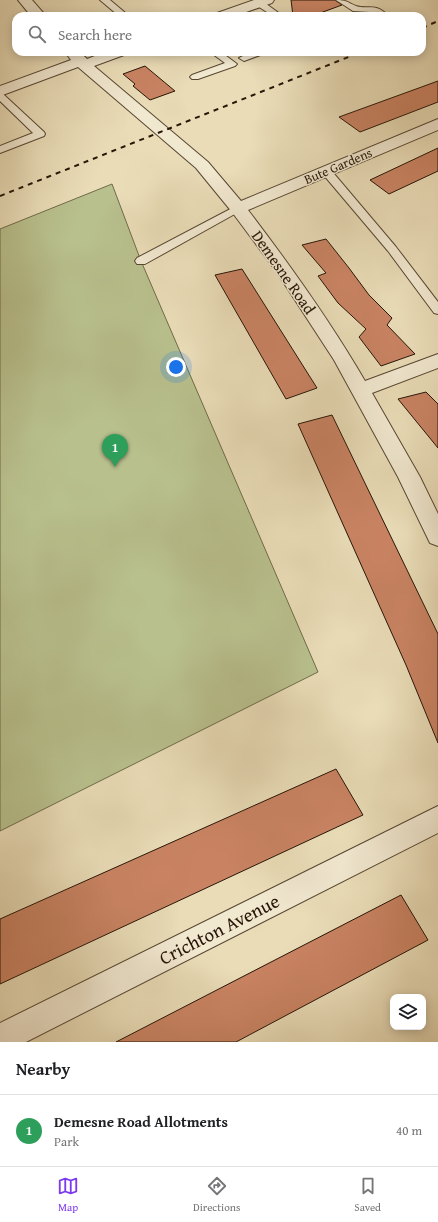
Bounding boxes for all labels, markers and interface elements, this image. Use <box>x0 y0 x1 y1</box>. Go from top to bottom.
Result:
search box <box>12 12 426 56</box>
icon: search <box>26 23 48 45</box>
text: Search here <box>58 24 132 45</box>
street label: Bute Gardens <box>301 143 375 189</box>
street label: Demesne Road <box>246 225 322 319</box>
your location <box>166 357 186 377</box>
pin: 1 <box>102 434 128 467</box>
street label: Crichton Avenue <box>154 887 284 971</box>
map controls <box>390 994 426 1030</box>
button: layers <box>390 994 426 1030</box>
text: Nearby <box>16 1056 70 1081</box>
text: Demesne Road Allotments <box>54 1111 228 1132</box>
text: 1 <box>26 1121 32 1140</box>
text: 40 m <box>396 1121 422 1140</box>
text: Park <box>54 1132 79 1151</box>
tab: Map <box>57 1175 79 1215</box>
tab: Directions <box>193 1175 240 1215</box>
tab: Saved <box>354 1175 381 1215</box>

